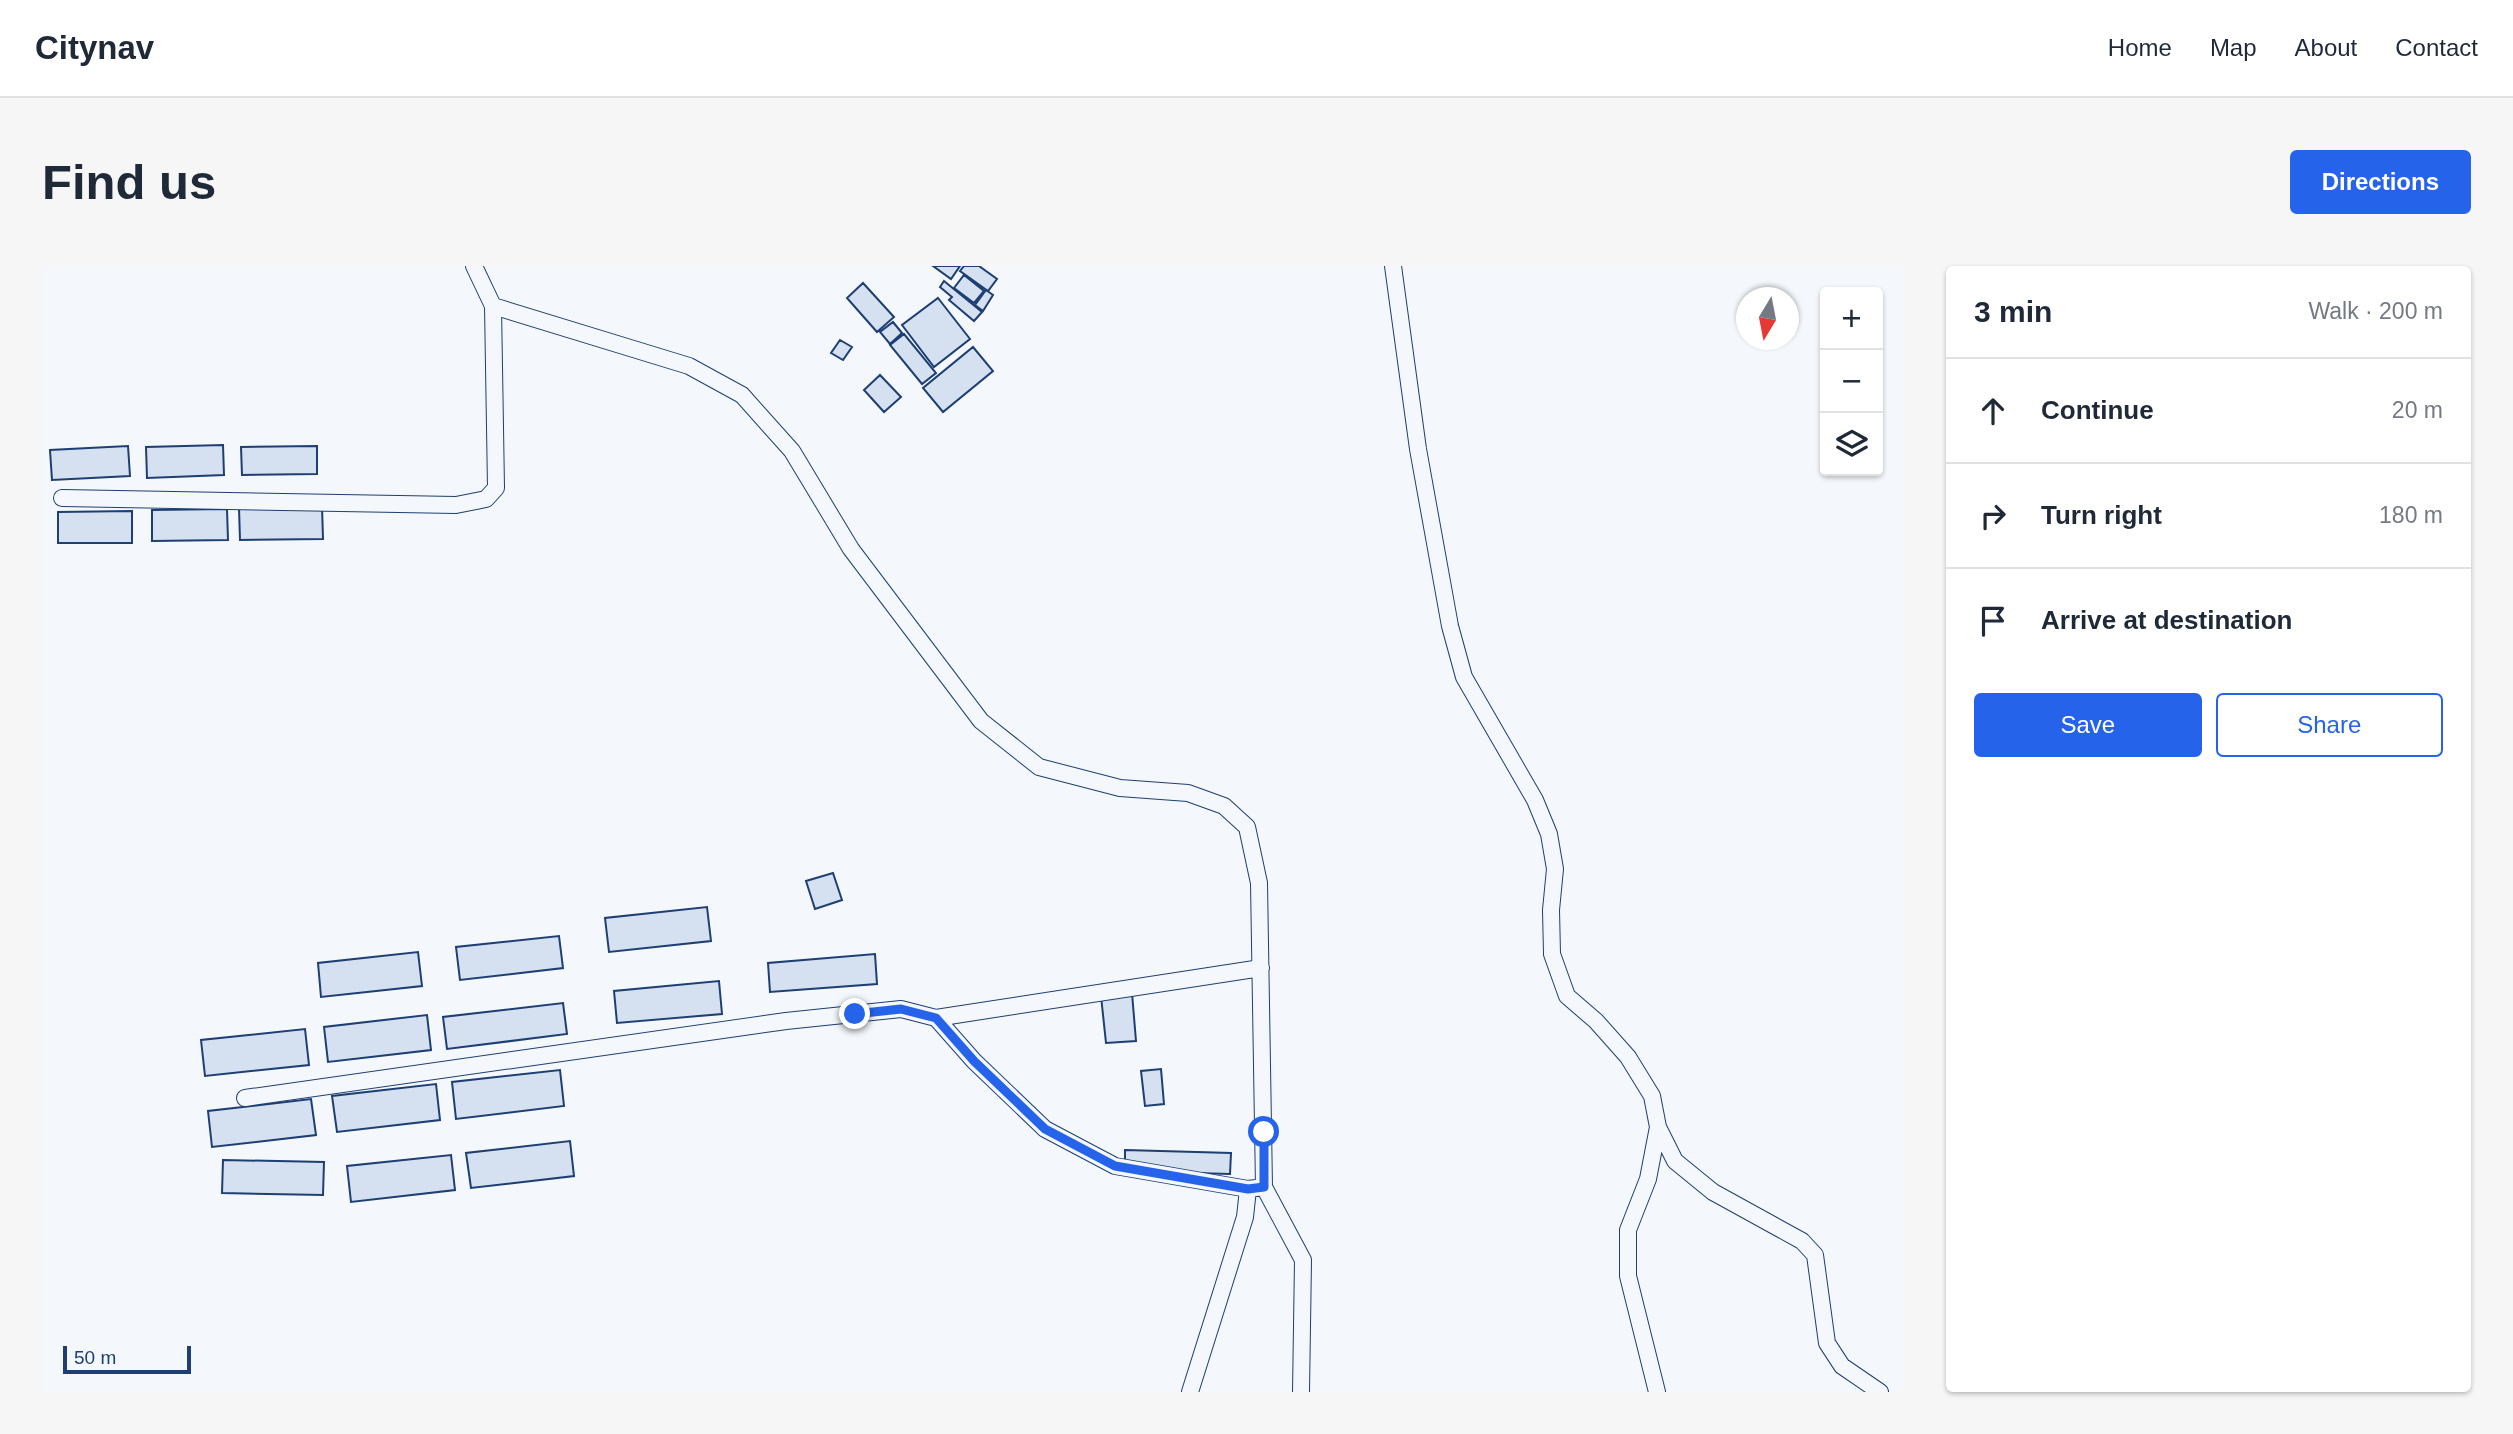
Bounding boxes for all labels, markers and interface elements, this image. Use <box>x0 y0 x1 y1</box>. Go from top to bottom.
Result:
text: Citynav <box>35 29 154 66</box>
text: Home <box>2108 34 2172 61</box>
text: Map <box>2210 34 2257 61</box>
text: About <box>2295 34 2357 61</box>
text: Contact <box>2395 34 2478 61</box>
button: Directions <box>2290 150 2471 214</box>
text: Find us <box>42 155 216 209</box>
north arrow <box>1736 287 1799 350</box>
map controls <box>1820 287 1883 476</box>
button: + <box>1820 287 1883 350</box>
text: 3 min <box>1974 295 2052 328</box>
text: Walk · 200 m <box>2308 298 2443 324</box>
button: − <box>1820 350 1883 413</box>
icon: ahead <box>1974 392 2012 430</box>
text: Continue <box>2041 395 2154 425</box>
text: 20 m <box>2392 397 2443 423</box>
button: layers <box>1820 413 1883 476</box>
icon: right <box>1974 497 2012 535</box>
text: Turn right <box>2041 500 2162 530</box>
text: 180 m <box>2379 502 2443 528</box>
icon: arrive <box>1974 602 2012 640</box>
text: Arrive at destination <box>2041 605 2292 635</box>
button: Save <box>1974 693 2202 757</box>
button: Share <box>2216 693 2443 757</box>
route end <box>839 998 870 1029</box>
route start <box>1248 1116 1279 1147</box>
scale bar <box>63 1343 191 1375</box>
text: 50 m <box>74 1347 116 1368</box>

